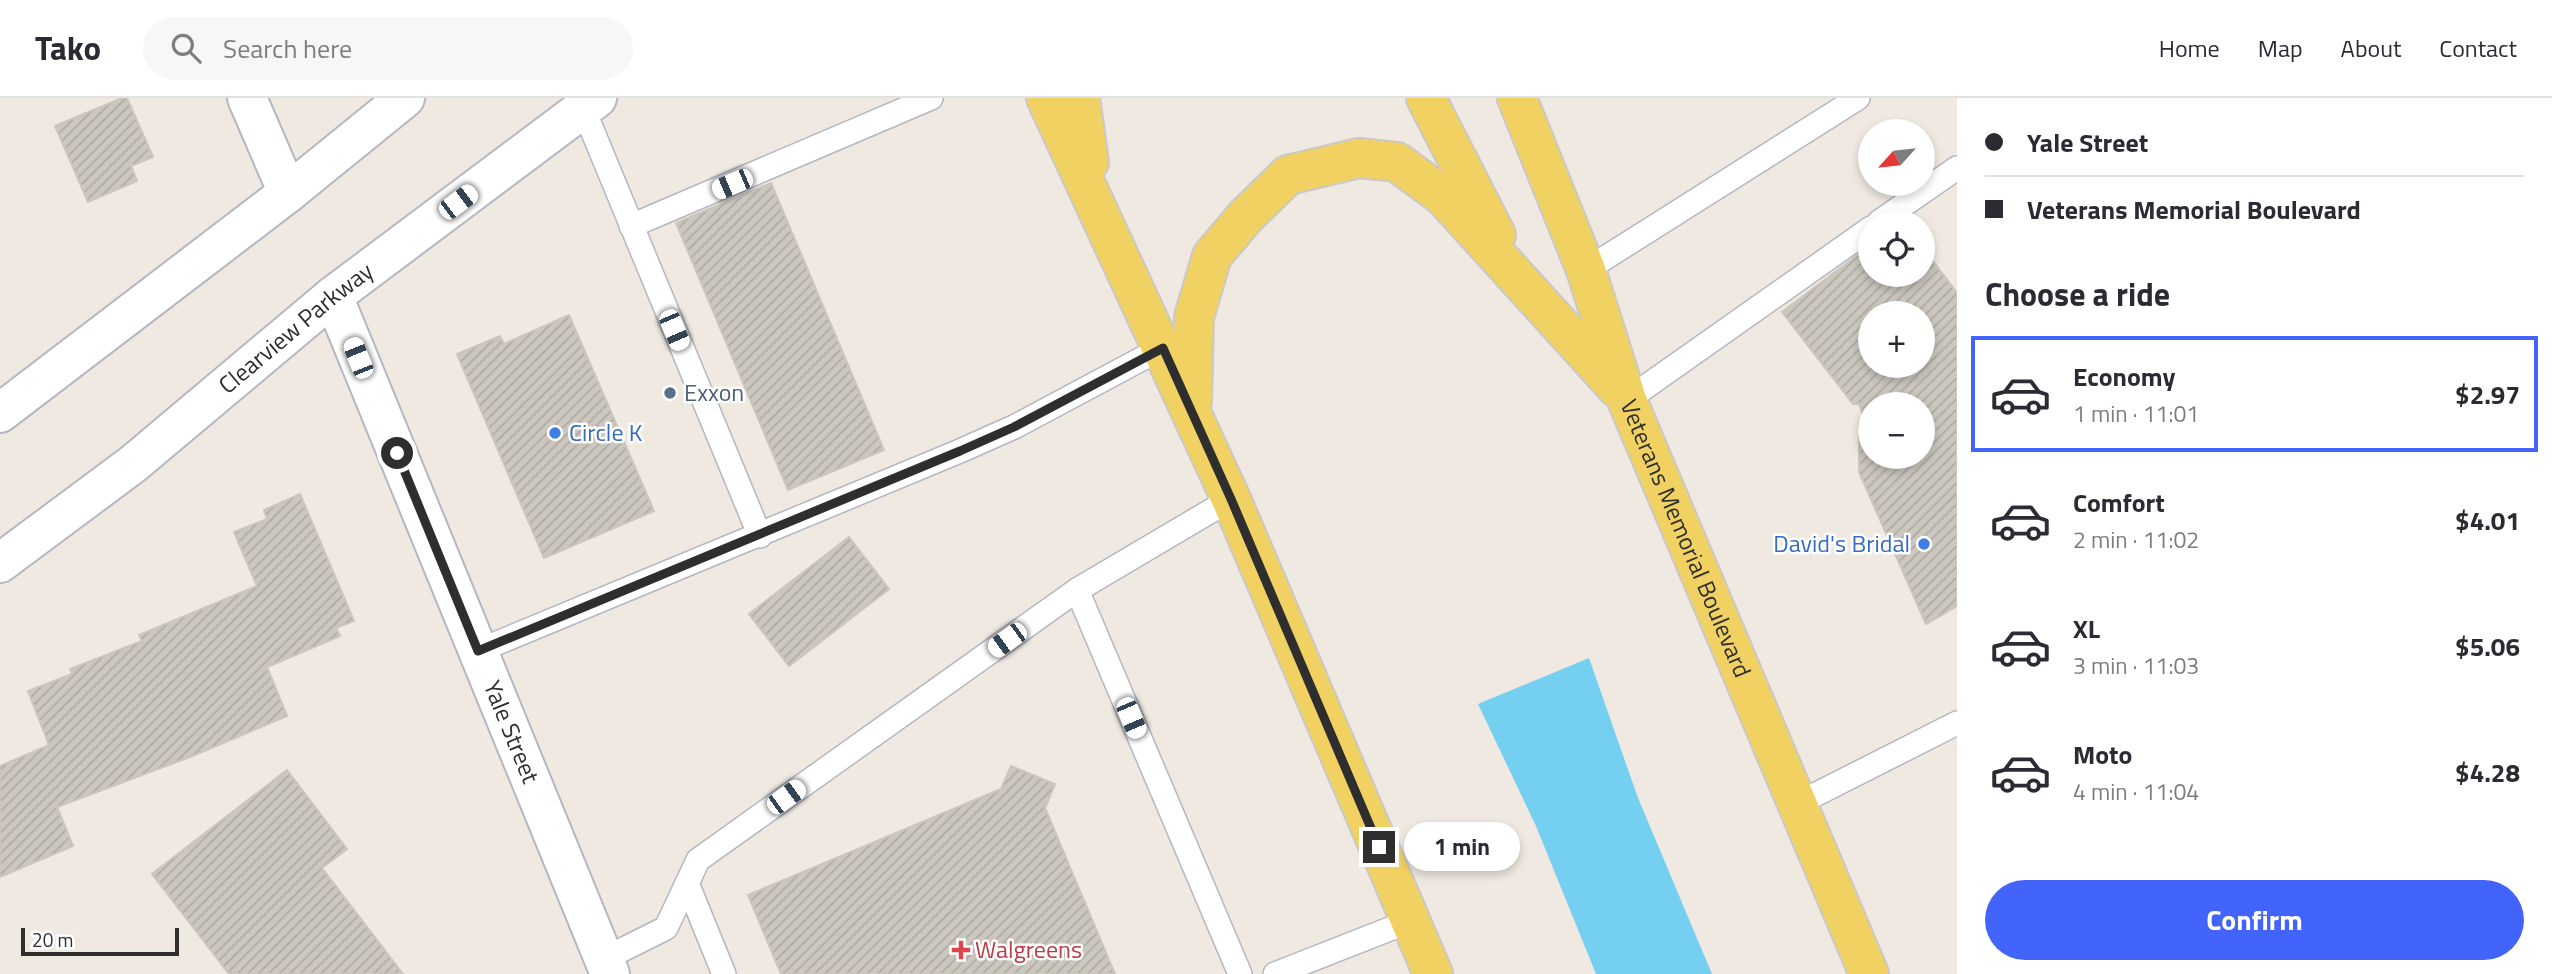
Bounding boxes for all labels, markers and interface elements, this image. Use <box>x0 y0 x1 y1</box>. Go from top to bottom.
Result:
search box <box>143 17 633 80</box>
text: Tako <box>35 23 101 73</box>
icon: search <box>167 29 205 67</box>
text: Search here <box>223 29 352 68</box>
text: Home <box>2159 30 2220 66</box>
text: Map <box>2258 30 2303 66</box>
text: About <box>2341 30 2401 66</box>
text: Contact <box>2439 30 2517 66</box>
north arrow <box>1858 119 1936 196</box>
map controls <box>1858 119 1935 469</box>
text: Yale Street <box>2027 123 2148 162</box>
car <box>709 166 756 202</box>
car <box>435 181 482 223</box>
text: Veterans Memorial Boulevard <box>2027 190 2361 229</box>
button: locate <box>1858 210 1935 287</box>
street label: Clearview Parkway <box>210 253 381 402</box>
text: Choose a ride <box>1985 270 2170 318</box>
button: + <box>1858 301 1935 378</box>
car <box>657 307 692 353</box>
car <box>341 335 376 381</box>
text: Economy <box>2073 357 2175 396</box>
icon: car <box>1989 363 2052 426</box>
place label: Exxon <box>684 374 744 410</box>
text: $2.97 <box>2455 375 2520 414</box>
marker: Exxon <box>662 385 678 401</box>
button: − <box>1858 392 1935 469</box>
street label: Veterans Memorial Boulevard <box>1612 394 1761 683</box>
text: 1 min · 11:01 <box>2073 396 2199 431</box>
place label: Circle K <box>569 414 643 450</box>
marker: Circle K <box>547 425 563 441</box>
route start <box>381 437 413 469</box>
text: Comfort <box>2073 483 2165 522</box>
icon: car <box>1989 489 2052 552</box>
text: $4.01 <box>2455 501 2520 540</box>
text: 2 min · 11:02 <box>2073 522 2199 557</box>
place label: David's Bridal <box>1773 525 1910 561</box>
marker: David's Bridal <box>1916 536 1932 552</box>
text: XL <box>2073 609 2100 648</box>
icon: car <box>1989 615 2052 678</box>
car <box>984 619 1031 661</box>
text: $5.06 <box>2455 627 2520 666</box>
text: 3 min · 11:03 <box>2073 648 2199 683</box>
street label: Yale Street <box>475 675 549 789</box>
car <box>1114 695 1149 741</box>
text: Moto <box>2073 735 2132 774</box>
icon: car <box>1989 741 2052 804</box>
text: $4.28 <box>2455 753 2520 792</box>
text: 4 min · 11:04 <box>2073 774 2199 809</box>
car <box>763 776 810 818</box>
callout: 1 min <box>1404 822 1519 872</box>
text: 1 min <box>1434 829 1490 864</box>
route end <box>1363 831 1395 863</box>
button: Confirm <box>1985 880 2524 960</box>
scale bar <box>21 925 178 957</box>
text: 20 m <box>32 925 73 954</box>
place label: Walgreens <box>975 931 1082 967</box>
marker: Walgreens <box>953 942 969 958</box>

